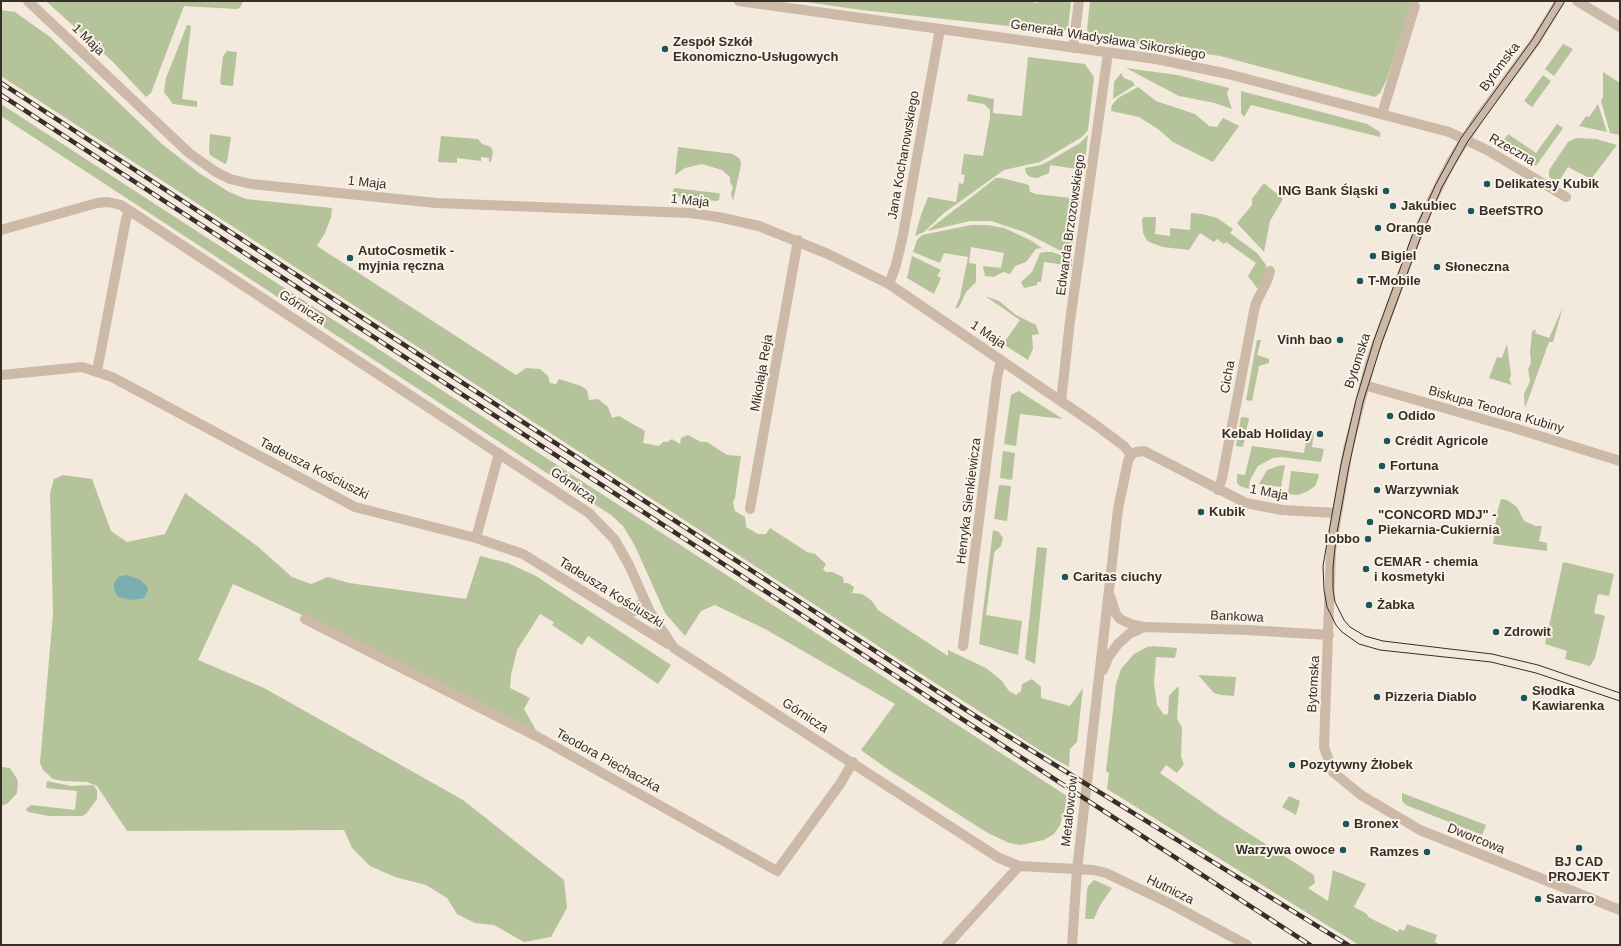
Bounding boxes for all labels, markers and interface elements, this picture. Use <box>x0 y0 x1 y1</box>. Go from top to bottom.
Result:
street label: Generała Władysława Sikorskiego <box>1009 17 1207 63</box>
street label: 1 Maja <box>69 21 107 59</box>
place label: Zespół Szkół Ekonomiczno-Usługowych <box>673 34 838 65</box>
street label: Bytomska <box>1477 40 1523 94</box>
marker: Zespół Szkół Ekonomiczno-Usługowych <box>660 44 670 54</box>
street label: Jana Kochanowskiego <box>885 90 923 220</box>
street label: Rzeczna <box>1486 131 1538 169</box>
street label: Edwarda Brzozowskiego <box>1053 153 1089 297</box>
street label: 1 Maja <box>347 173 387 193</box>
place label: Delikatesy Kubik <box>1495 176 1599 192</box>
marker: Delikatesy Kubik <box>1482 179 1492 189</box>
place label: ING Bank Śląski <box>1278 183 1378 199</box>
marker: ING Bank Śląski <box>1381 186 1391 196</box>
street label: 1 Maja <box>670 191 710 211</box>
place label: Jakubiec <box>1401 198 1457 214</box>
marker: Jakubiec <box>1388 201 1398 211</box>
place label: BeefSTRO <box>1479 203 1543 219</box>
marker: BeefSTRO <box>1466 206 1476 216</box>
place label: Orange <box>1386 220 1432 236</box>
marker: Orange <box>1373 223 1383 233</box>
place label: AutoCosmetik - myjnia ręczna <box>358 243 454 274</box>
place label: Bigiel <box>1381 248 1416 264</box>
marker: Bigiel <box>1368 251 1378 261</box>
marker: AutoCosmetik - myjnia ręczna <box>345 253 355 263</box>
place label: Słoneczna <box>1445 259 1509 275</box>
marker: Słoneczna <box>1432 262 1442 272</box>
place label: T-Mobile <box>1368 273 1421 289</box>
marker: T-Mobile <box>1355 276 1365 286</box>
street label: Górnicza <box>276 287 328 329</box>
street label: 1 Maja <box>967 318 1009 352</box>
street label: Bytomska <box>1342 331 1374 391</box>
place label: Vinh bao <box>1277 332 1332 348</box>
street label: Mikołaja Reja <box>748 333 776 413</box>
marker: Vinh bao <box>1335 335 1345 345</box>
street label: Cicha <box>1217 359 1239 395</box>
street label: Biskupa Teodora Kubiny <box>1426 383 1566 437</box>
place label: Odido <box>1398 408 1436 424</box>
marker: Odido <box>1385 411 1395 421</box>
place label: Kebab Holiday <box>1222 426 1312 442</box>
marker: Kebab Holiday <box>1315 429 1325 439</box>
place label: Crédit Agricole <box>1395 433 1488 449</box>
street label: Tadeusza Kościuszki <box>257 435 371 503</box>
marker: Crédit Agricole <box>1382 436 1392 446</box>
street label: Henryka Sienkiewicza <box>954 437 984 565</box>
place label: Fortuna <box>1390 458 1438 474</box>
marker: Fortuna <box>1377 461 1387 471</box>
street label: Górnicza <box>547 465 599 507</box>
street label: 1 Maja <box>1248 482 1290 504</box>
place label: Warzywniak <box>1385 482 1459 498</box>
marker: Warzywniak <box>1372 485 1382 495</box>
place label: Kubik <box>1209 504 1245 520</box>
marker: Kubik <box>1196 507 1206 517</box>
place label: "CONCORD MDJ" - Piekarnia-Cukiernia <box>1378 507 1499 538</box>
marker: "CONCORD MDJ" - Piekarnia-Cukiernia <box>1365 517 1375 527</box>
place label: lobbo <box>1325 531 1360 547</box>
marker: lobbo <box>1363 534 1373 544</box>
street label: Tadeusza Kościuszki <box>556 554 666 632</box>
place label: CEMAR - chemia i kosmetyki <box>1374 554 1478 585</box>
marker: CEMAR - chemia i kosmetyki <box>1361 564 1371 574</box>
place label: Caritas ciuchy <box>1073 569 1162 585</box>
marker: Caritas ciuchy <box>1060 572 1070 582</box>
place label: Żabka <box>1377 597 1415 613</box>
marker: Żabka <box>1364 600 1374 610</box>
street label: Bankowa <box>1210 608 1264 626</box>
place label: Zdrowit <box>1504 624 1551 640</box>
marker: Zdrowit <box>1491 627 1501 637</box>
street label: Bytomska <box>1305 655 1323 713</box>
place label: Słodka Kawiarenka <box>1532 683 1604 714</box>
place label: Pizzeria Diablo <box>1385 689 1477 705</box>
marker: Pizzeria Diablo <box>1372 692 1382 702</box>
marker: Słodka Kawiarenka <box>1519 693 1529 703</box>
street label: Górnicza <box>779 695 831 737</box>
street label: Teodora Piechaczka <box>553 726 663 796</box>
place label: Pozytywny Żłobek <box>1300 757 1413 773</box>
marker: Pozytywny Żłobek <box>1287 760 1297 770</box>
street label: Metalowców <box>1059 775 1081 847</box>
place label: Bronex <box>1354 816 1399 832</box>
marker: Bronex <box>1341 819 1351 829</box>
street label: Dworcowa <box>1445 820 1507 858</box>
place label: Warzywa owoce <box>1236 842 1335 858</box>
marker: BJ CAD PROJEKT <box>1574 843 1584 853</box>
place label: Ramzes <box>1370 844 1419 860</box>
marker: Warzywa owoce <box>1338 845 1348 855</box>
marker: Ramzes <box>1422 847 1432 857</box>
place label: BJ CAD PROJEKT <box>1548 854 1610 885</box>
street label: Hutnicza <box>1144 872 1196 908</box>
place label: Savarro <box>1546 891 1594 907</box>
marker: Savarro <box>1533 894 1543 904</box>

